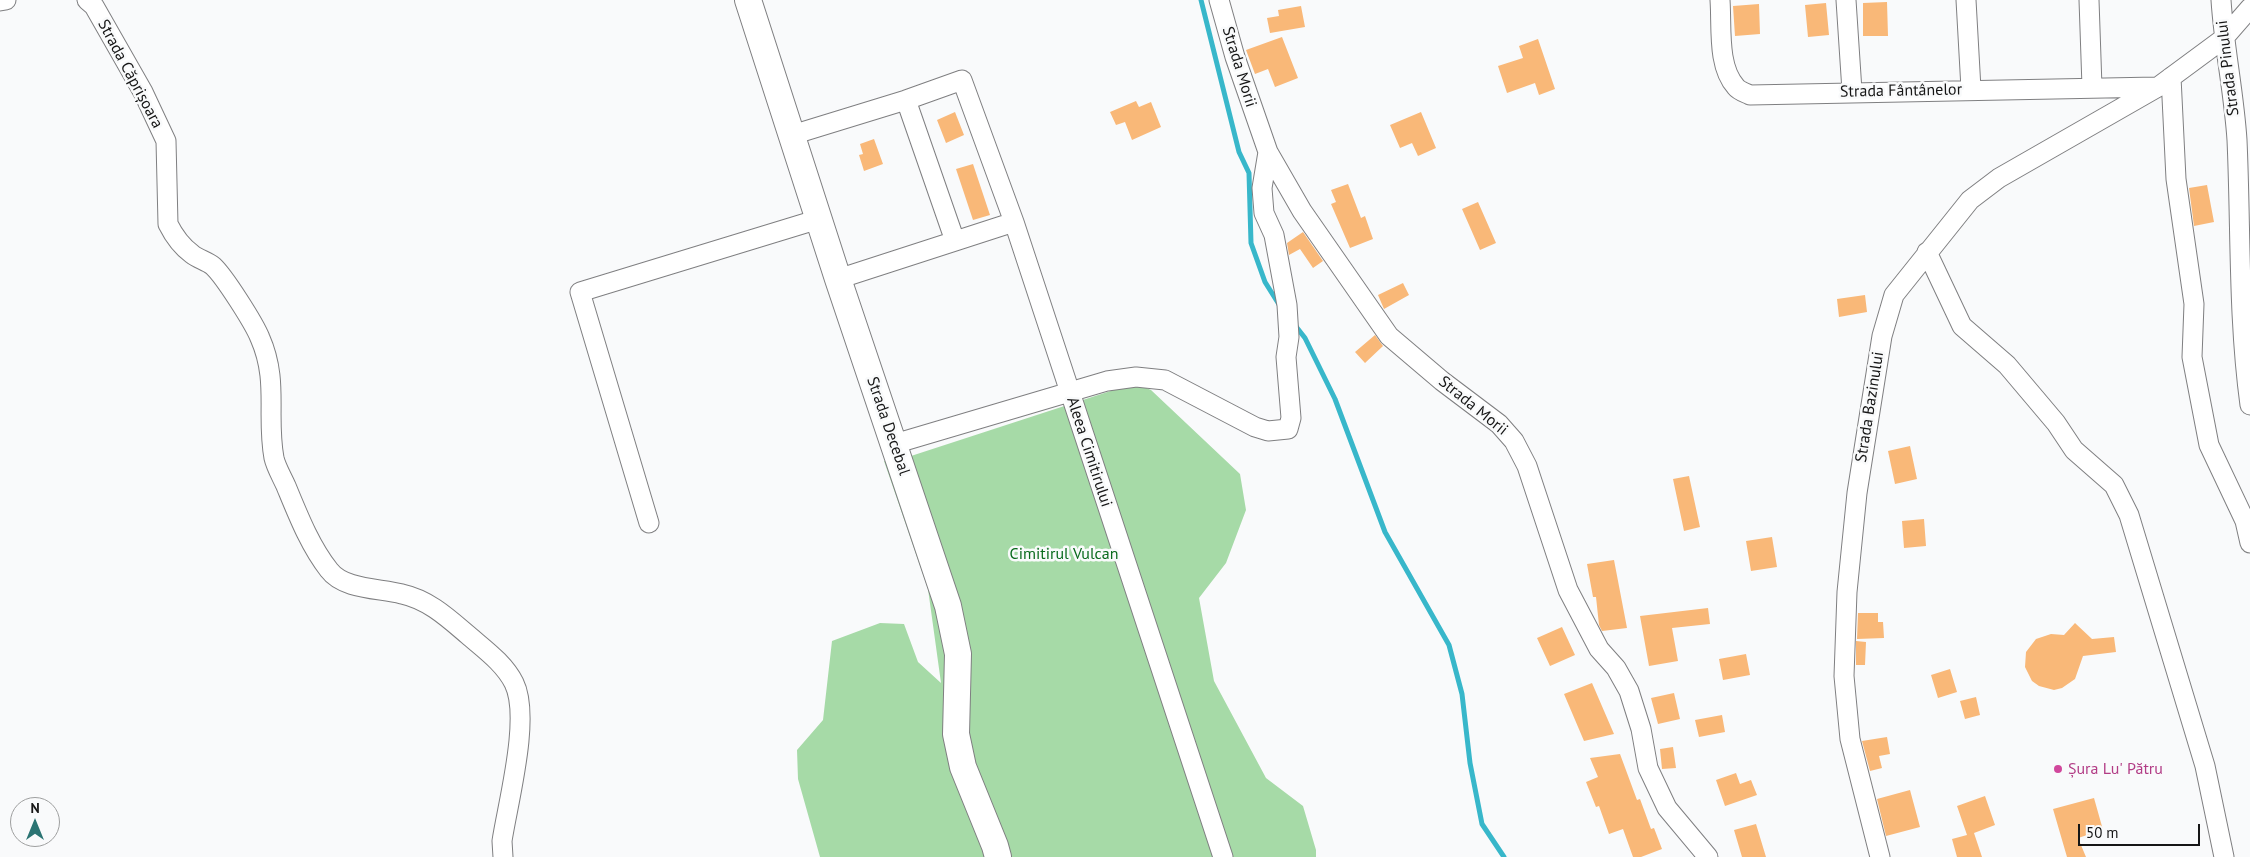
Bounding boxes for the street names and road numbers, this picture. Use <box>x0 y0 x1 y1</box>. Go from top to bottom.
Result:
street label: Strada Căprișoara <box>93 16 167 132</box>
street label: Strada Pinului <box>2213 19 2243 117</box>
street label: Strada Morii <box>1218 24 1260 110</box>
street label: Strada Fântânelor <box>1840 80 1962 102</box>
street label: Strada Bazinului <box>1852 350 1888 464</box>
street label: Strada Morii <box>1435 372 1511 440</box>
street label: Strada Decebal <box>862 374 914 478</box>
street label: Aleea Cimitirului <box>1062 395 1116 509</box>

